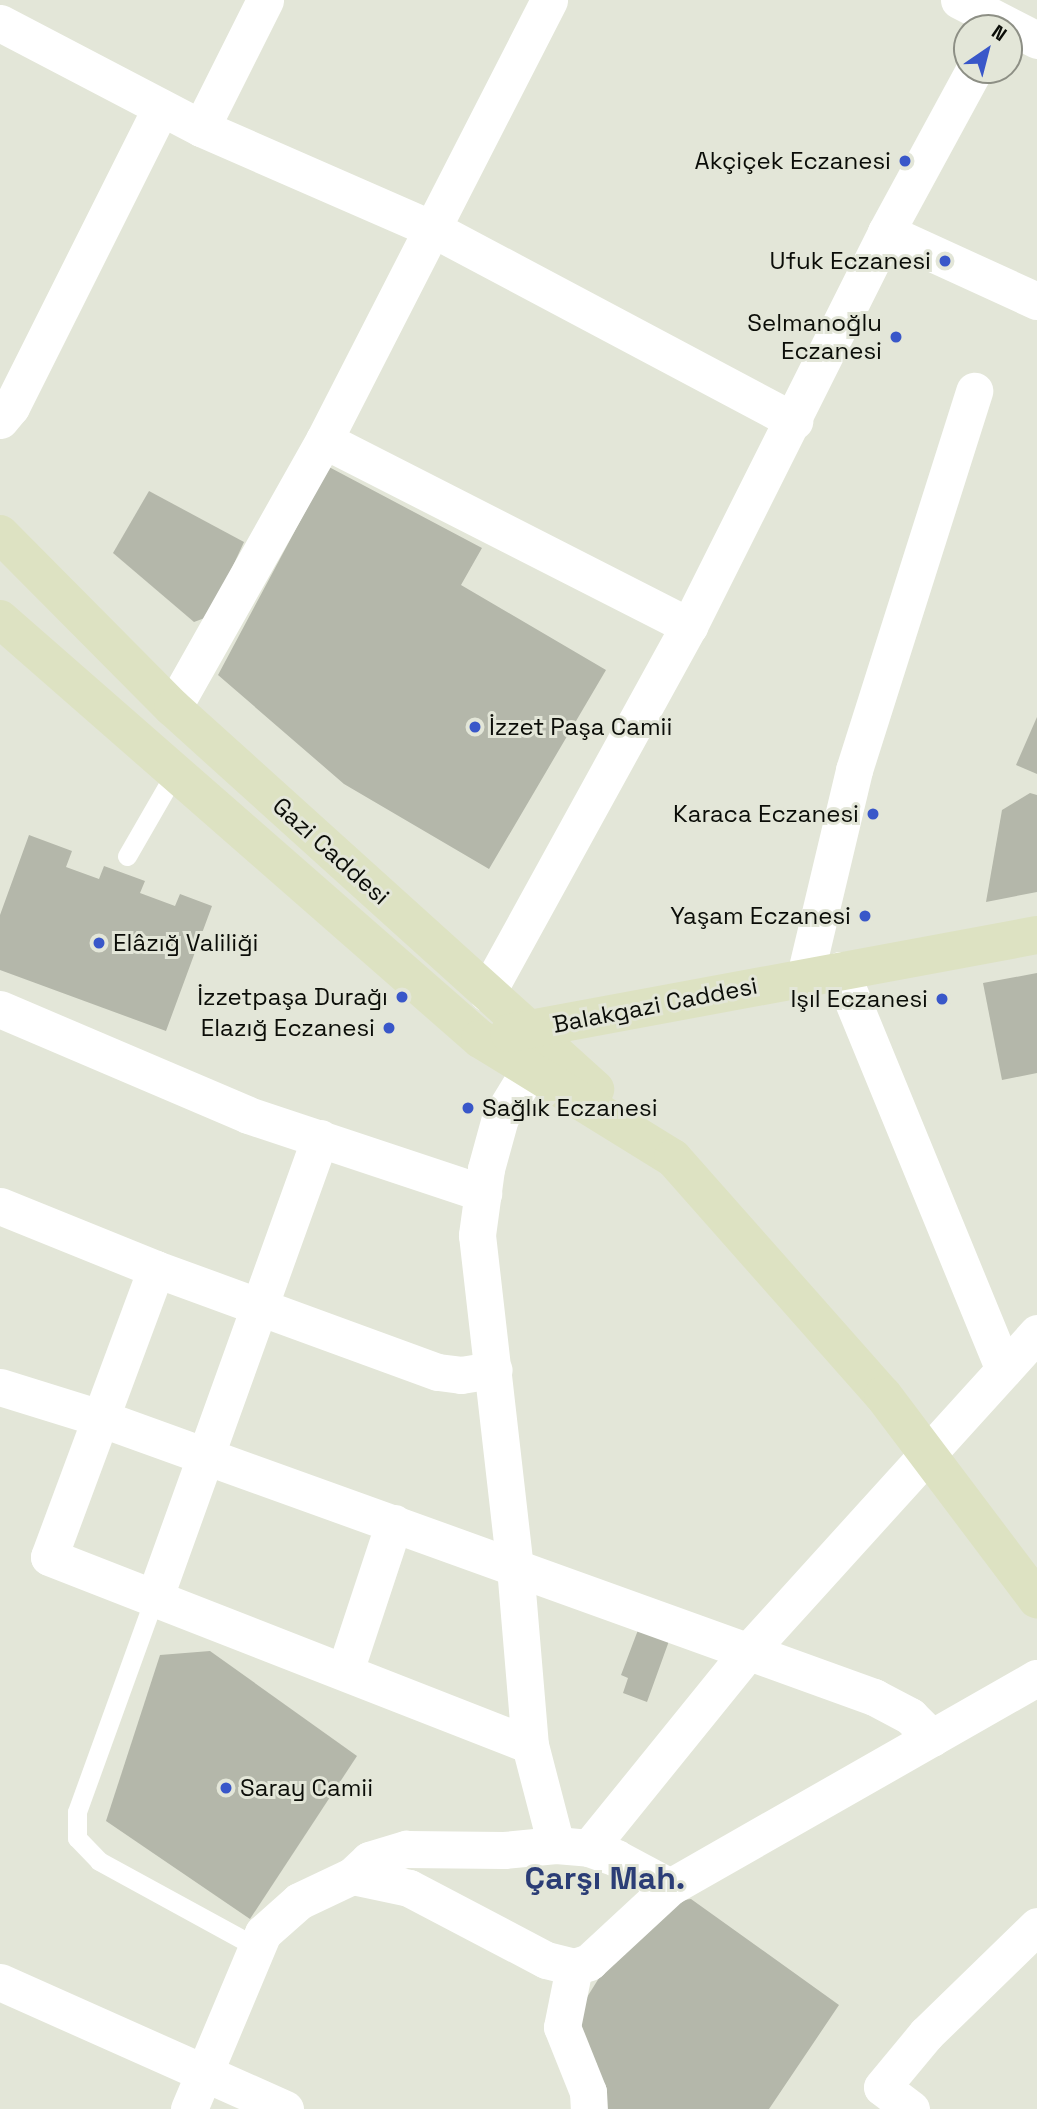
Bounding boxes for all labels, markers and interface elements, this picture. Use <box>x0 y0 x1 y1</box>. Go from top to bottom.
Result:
north arrow <box>953 14 1023 84</box>
text: N <box>987 19 1012 47</box>
place label: Akçiçek Eczanesi <box>695 147 891 175</box>
marker: Akçiçek Eczanesi <box>897 153 913 169</box>
place label: Ufuk Eczanesi <box>770 247 931 275</box>
marker: Ufuk Eczanesi <box>937 253 953 269</box>
place label: Selmanoğlu Eczanesi <box>747 309 882 365</box>
marker: Selmanoğlu Eczanesi <box>888 329 904 345</box>
place label: İzzet Paşa Camii <box>489 713 672 741</box>
marker: İzzet Paşa Camii <box>467 719 483 735</box>
street label: Gazi Caddesi <box>267 791 395 911</box>
place label: Karaca Eczanesi <box>673 800 859 828</box>
marker: Karaca Eczanesi <box>865 806 881 822</box>
place label: Yaşam Eczanesi <box>670 902 851 930</box>
marker: Yaşam Eczanesi <box>857 908 873 924</box>
place label: Elâzığ Valiliği <box>113 929 259 957</box>
marker: Elâzığ Valiliği <box>91 935 107 951</box>
street label: Balakgazi Caddesi <box>550 971 760 1039</box>
place label: İzzetpaşa Durağı <box>197 983 388 1011</box>
place label: Işıl Eczanesi <box>790 985 928 1013</box>
marker: İzzetpaşa Durağı <box>394 989 410 1005</box>
marker: Işıl Eczanesi <box>934 991 950 1007</box>
place label: Elazığ Eczanesi <box>201 1014 375 1042</box>
marker: Elazığ Eczanesi <box>381 1020 397 1036</box>
place label: Sağlık Eczanesi <box>482 1094 658 1122</box>
marker: Sağlık Eczanesi <box>460 1100 476 1116</box>
place label: Saray Camii <box>240 1774 373 1802</box>
marker: Saray Camii <box>218 1780 234 1796</box>
district label: Çarşı Mah. <box>525 1859 685 1897</box>

